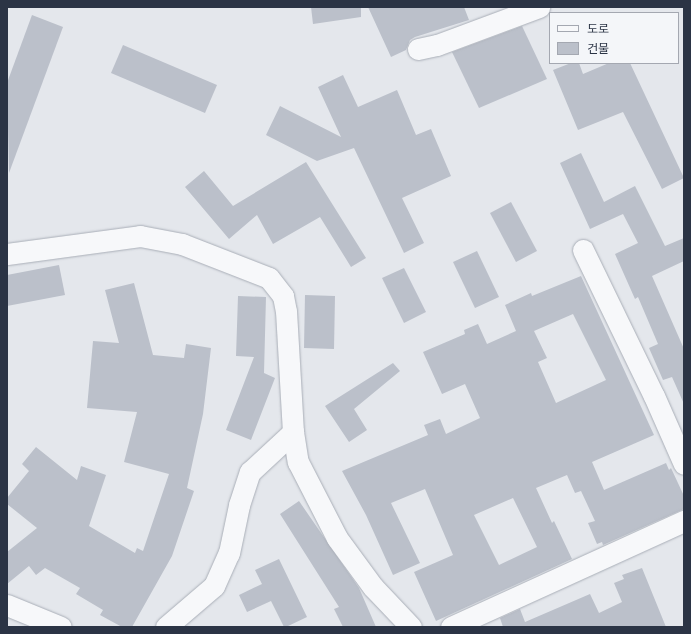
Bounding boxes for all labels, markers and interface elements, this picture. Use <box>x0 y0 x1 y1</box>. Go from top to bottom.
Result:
legend <box>549 12 679 64</box>
text: 도로 <box>587 20 609 37</box>
text: 건물 <box>587 40 609 57</box>

